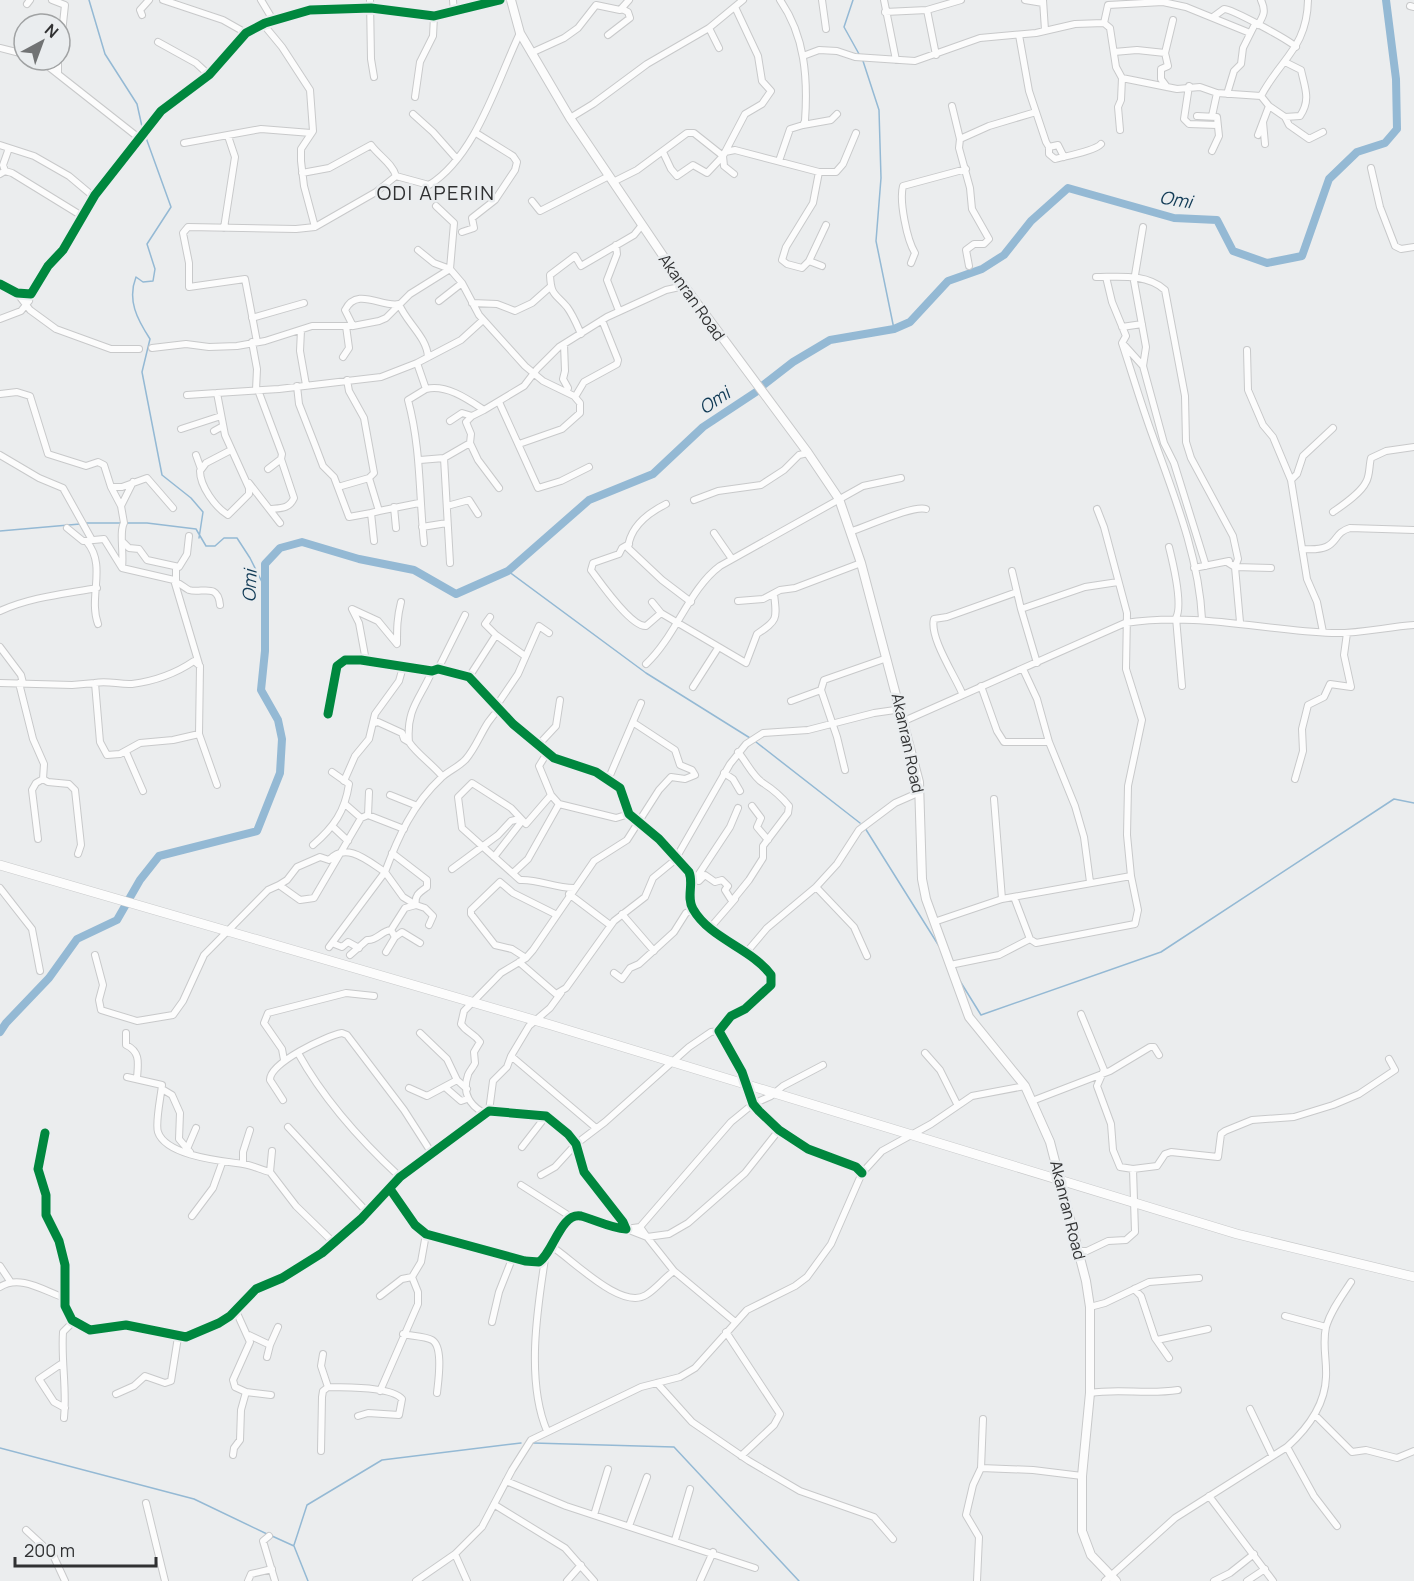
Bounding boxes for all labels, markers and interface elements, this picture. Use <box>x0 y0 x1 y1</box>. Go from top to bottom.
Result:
north arrow <box>12 12 72 72</box>
text: N <box>40 19 63 43</box>
district label: ODI APERIN <box>377 179 495 206</box>
water label: Omi <box>1158 185 1197 214</box>
street label: Akanran Road <box>654 249 730 345</box>
water label: Omi <box>694 379 736 419</box>
water label: Omi <box>236 566 262 603</box>
street label: Akanran Road <box>887 691 929 795</box>
street label: Akanran Road <box>1045 1158 1091 1262</box>
scale bar <box>15 1530 156 1568</box>
text: 200 m <box>24 1538 75 1562</box>

